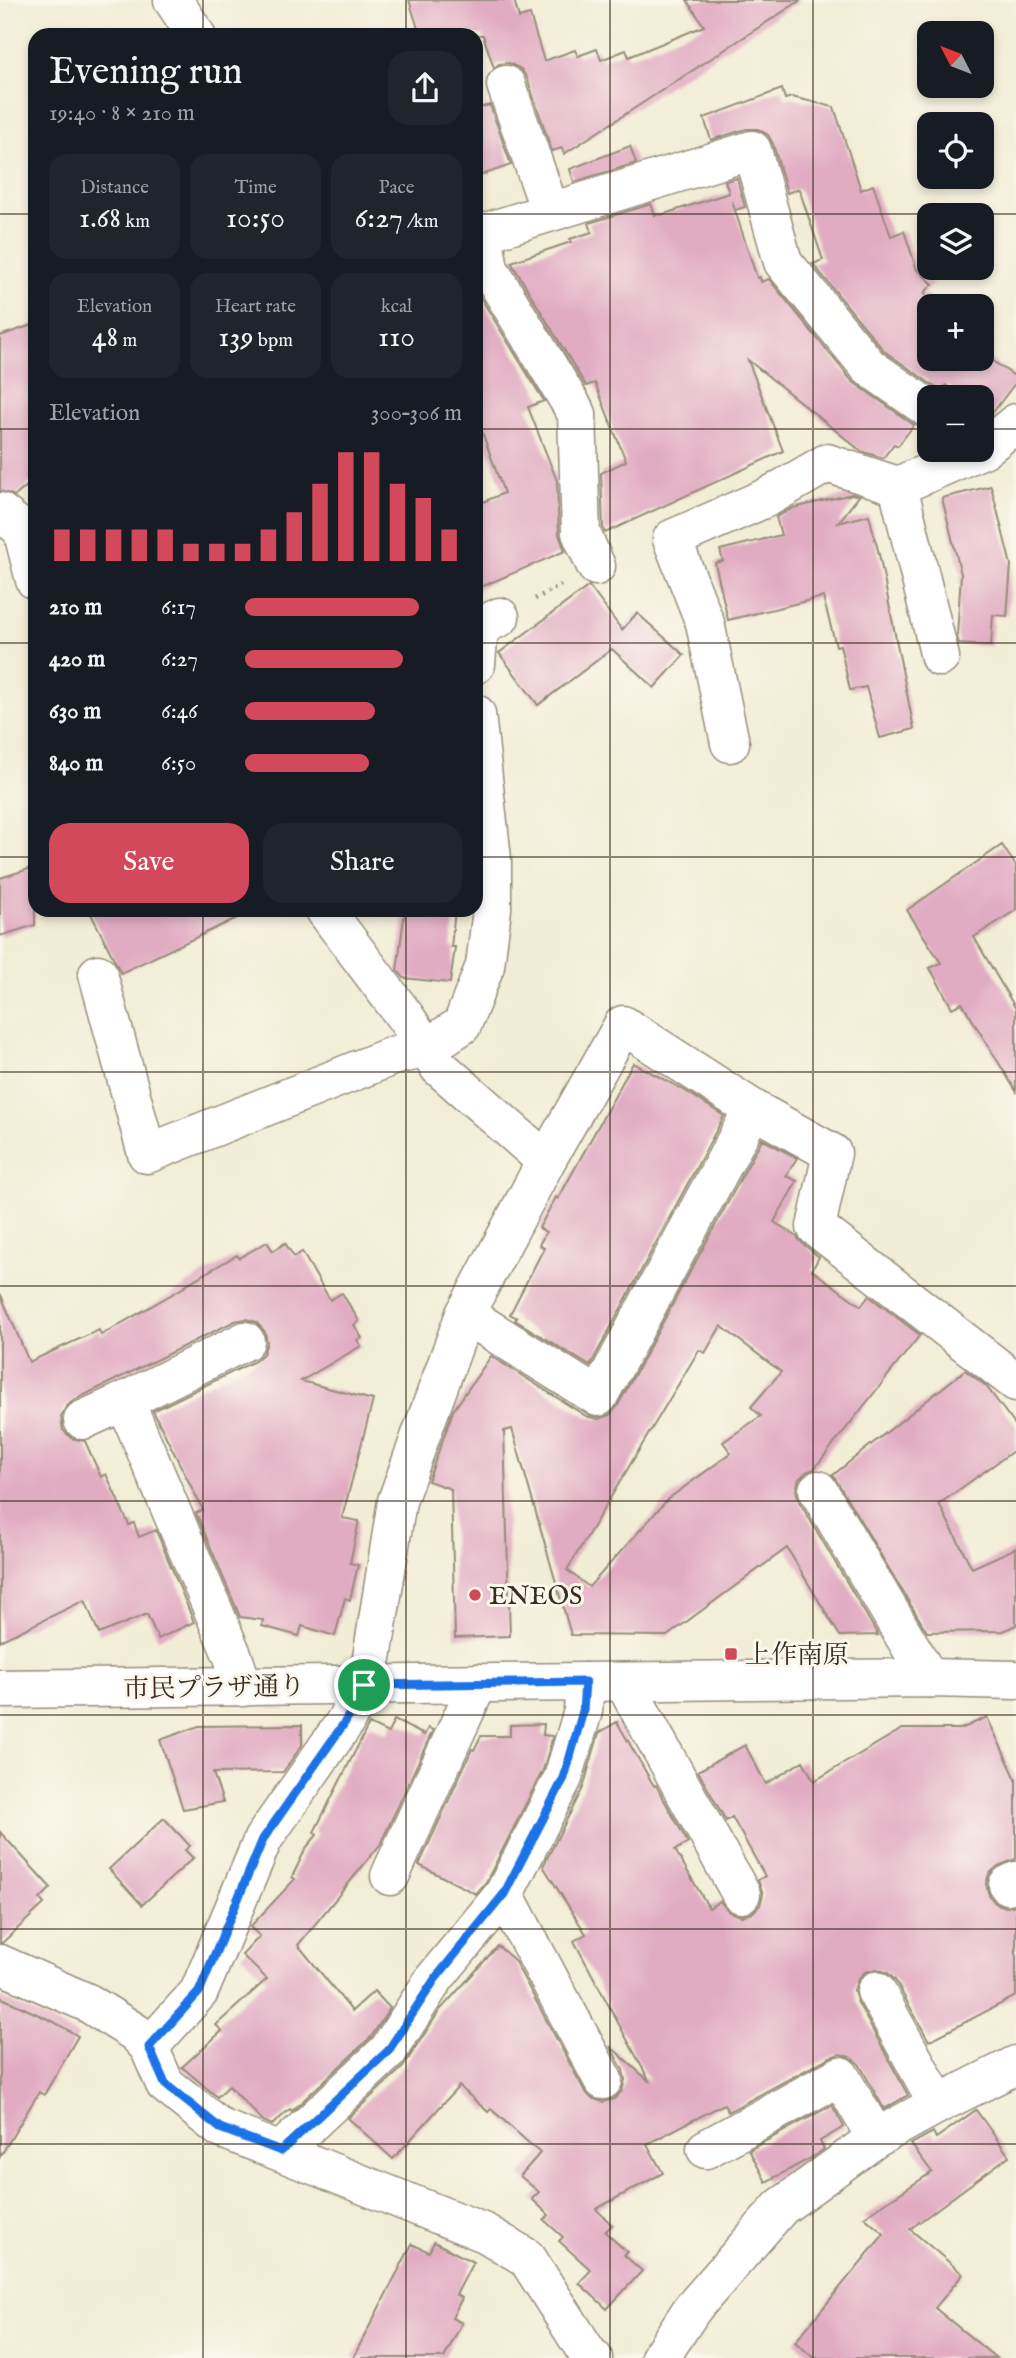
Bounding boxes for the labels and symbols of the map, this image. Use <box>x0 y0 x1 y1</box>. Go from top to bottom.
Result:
north arrow <box>917 21 994 98</box>
place label: ENEOS <box>489 1580 582 1613</box>
marker: ENEOS <box>467 1587 483 1603</box>
place label: 上作南原 <box>745 1639 849 1672</box>
marker: 上作南原 <box>723 1646 739 1662</box>
pin <box>334 1655 394 1715</box>
street label: 市民プラザ通り <box>123 1670 305 1707</box>

